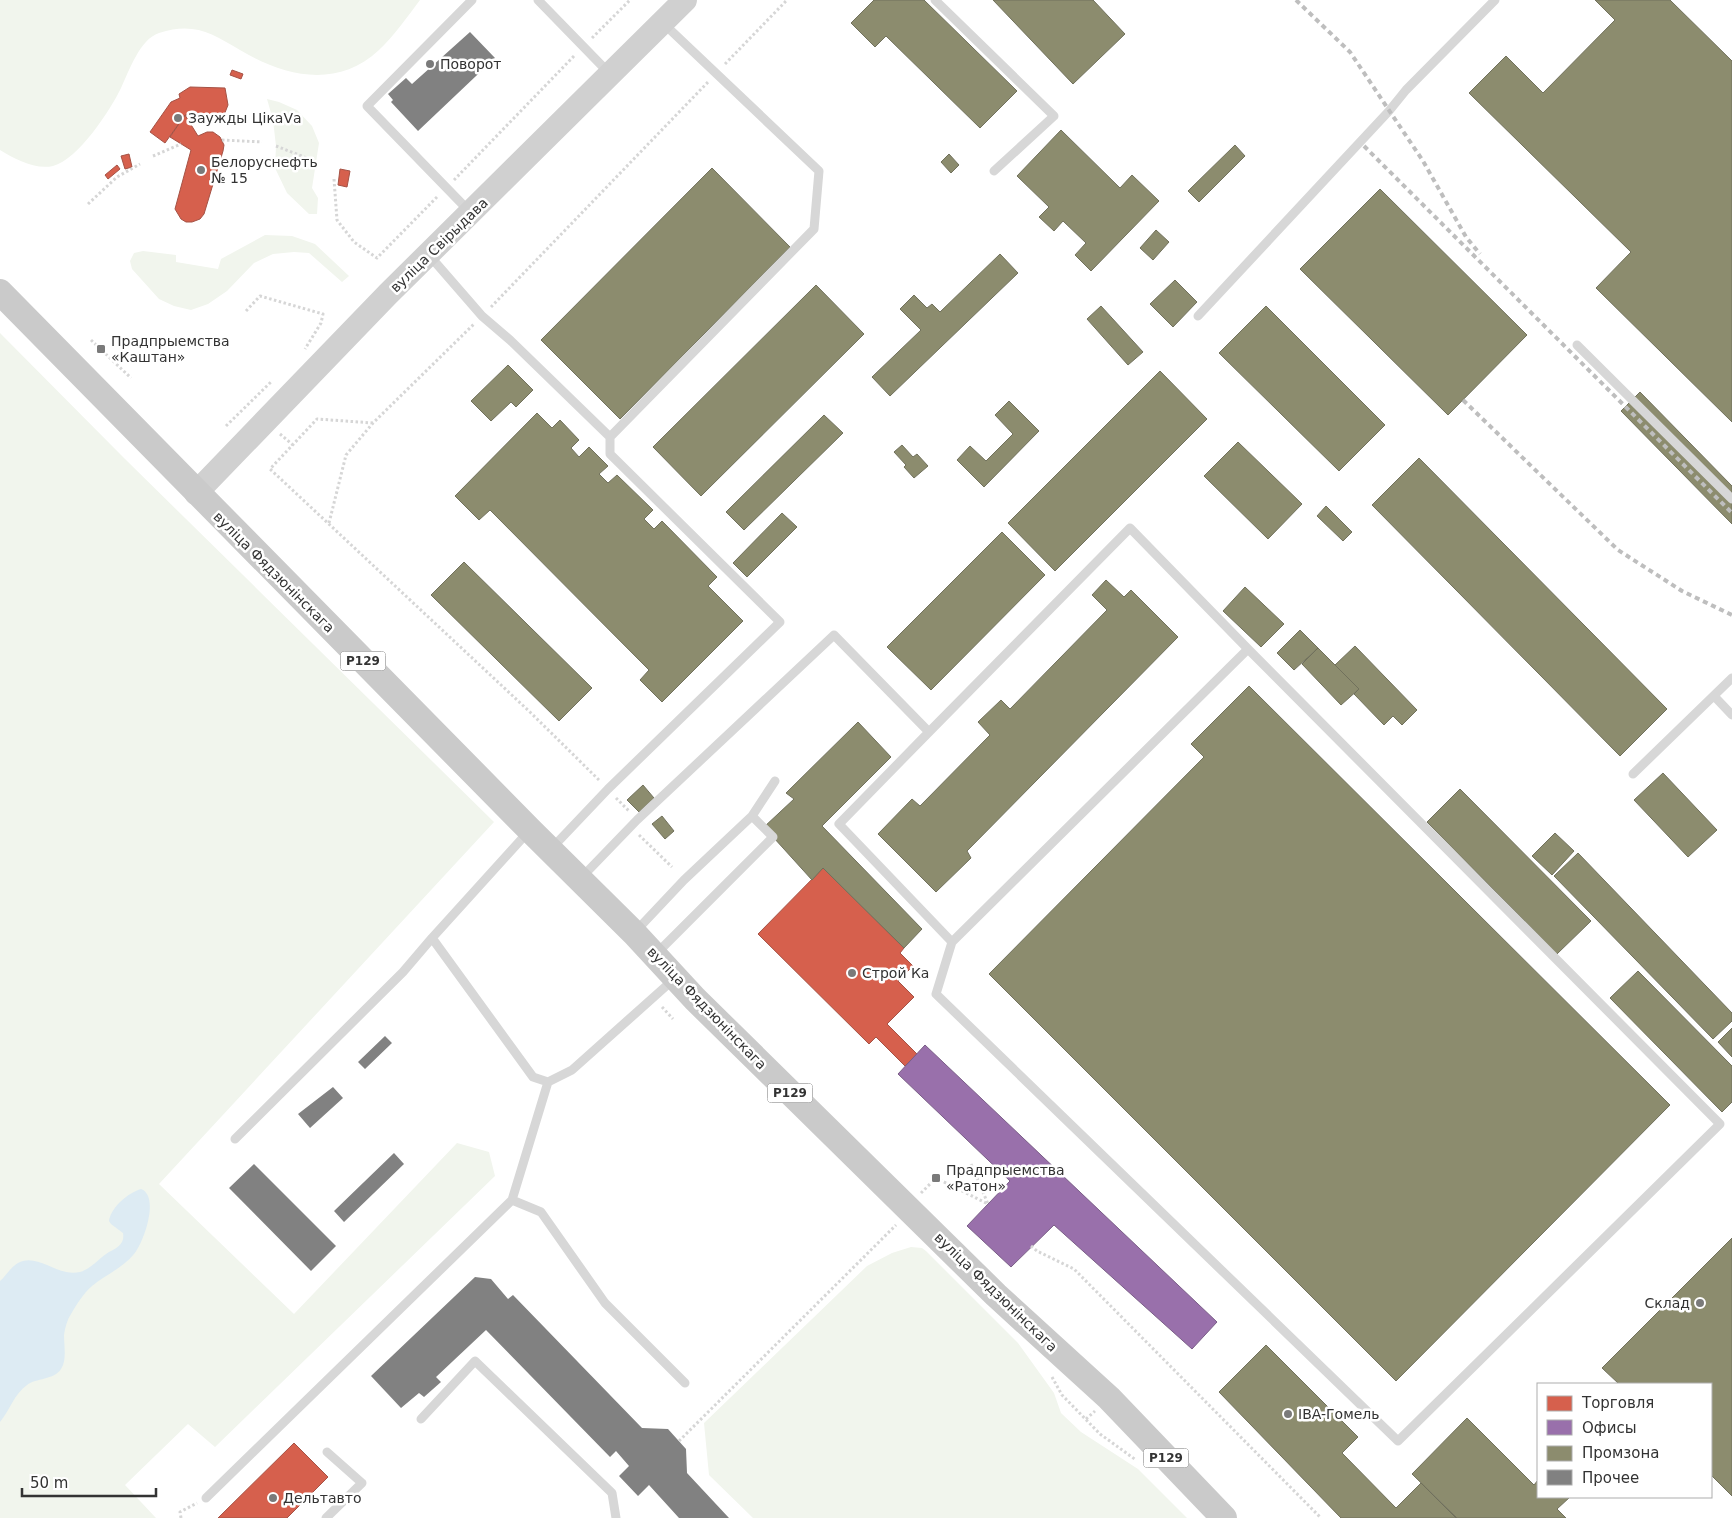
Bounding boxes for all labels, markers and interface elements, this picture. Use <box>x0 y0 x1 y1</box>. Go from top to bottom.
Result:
place label: Поворот <box>440 56 502 72</box>
marker: Поворот <box>424 58 436 70</box>
place label: Заужды ЦікаVа <box>188 110 302 126</box>
marker: Заужды ЦікаVа <box>172 112 184 124</box>
place label: Белоруснефть № 15 <box>211 154 318 186</box>
marker: Белоруснефть № 15 <box>195 164 207 176</box>
street label: вуліца Свірыдава <box>387 194 491 296</box>
place label: Прадпрыемства «Каштан» <box>111 333 230 365</box>
marker: Прадпрыемства «Каштан» <box>95 343 107 355</box>
street label: вуліца Фядзюнінскага <box>210 508 338 636</box>
road number: Р129 <box>340 651 386 670</box>
street label: вуліца Фядзюнінскага <box>644 943 770 1073</box>
place label: Строй Ка <box>862 965 929 981</box>
marker: Строй Ка <box>846 967 858 979</box>
road number: Р129 <box>768 1084 812 1102</box>
place label: Прадпрыемства «Ратон» <box>946 1162 1065 1194</box>
marker: Прадпрыемства «Ратон» <box>930 1172 942 1184</box>
street label: вуліца Фядзюнінскага <box>931 1229 1061 1355</box>
place label: Склад <box>1645 1295 1690 1311</box>
marker: Склад <box>1694 1297 1706 1309</box>
legend <box>1537 1383 1712 1498</box>
text: Торговля <box>1581 1394 1654 1412</box>
place label: IBA-Гомель <box>1298 1406 1380 1422</box>
marker: IBA-Гомель <box>1282 1408 1294 1420</box>
text: Офисы <box>1582 1419 1636 1437</box>
text: Промзона <box>1582 1444 1659 1462</box>
road number: Р129 <box>1144 1449 1188 1468</box>
scale bar <box>22 1466 156 1498</box>
text: Прочее <box>1582 1469 1639 1487</box>
text: 50 m <box>30 1474 68 1492</box>
place label: Дельтавто <box>283 1490 361 1506</box>
marker: Дельтавто <box>267 1492 279 1504</box>

